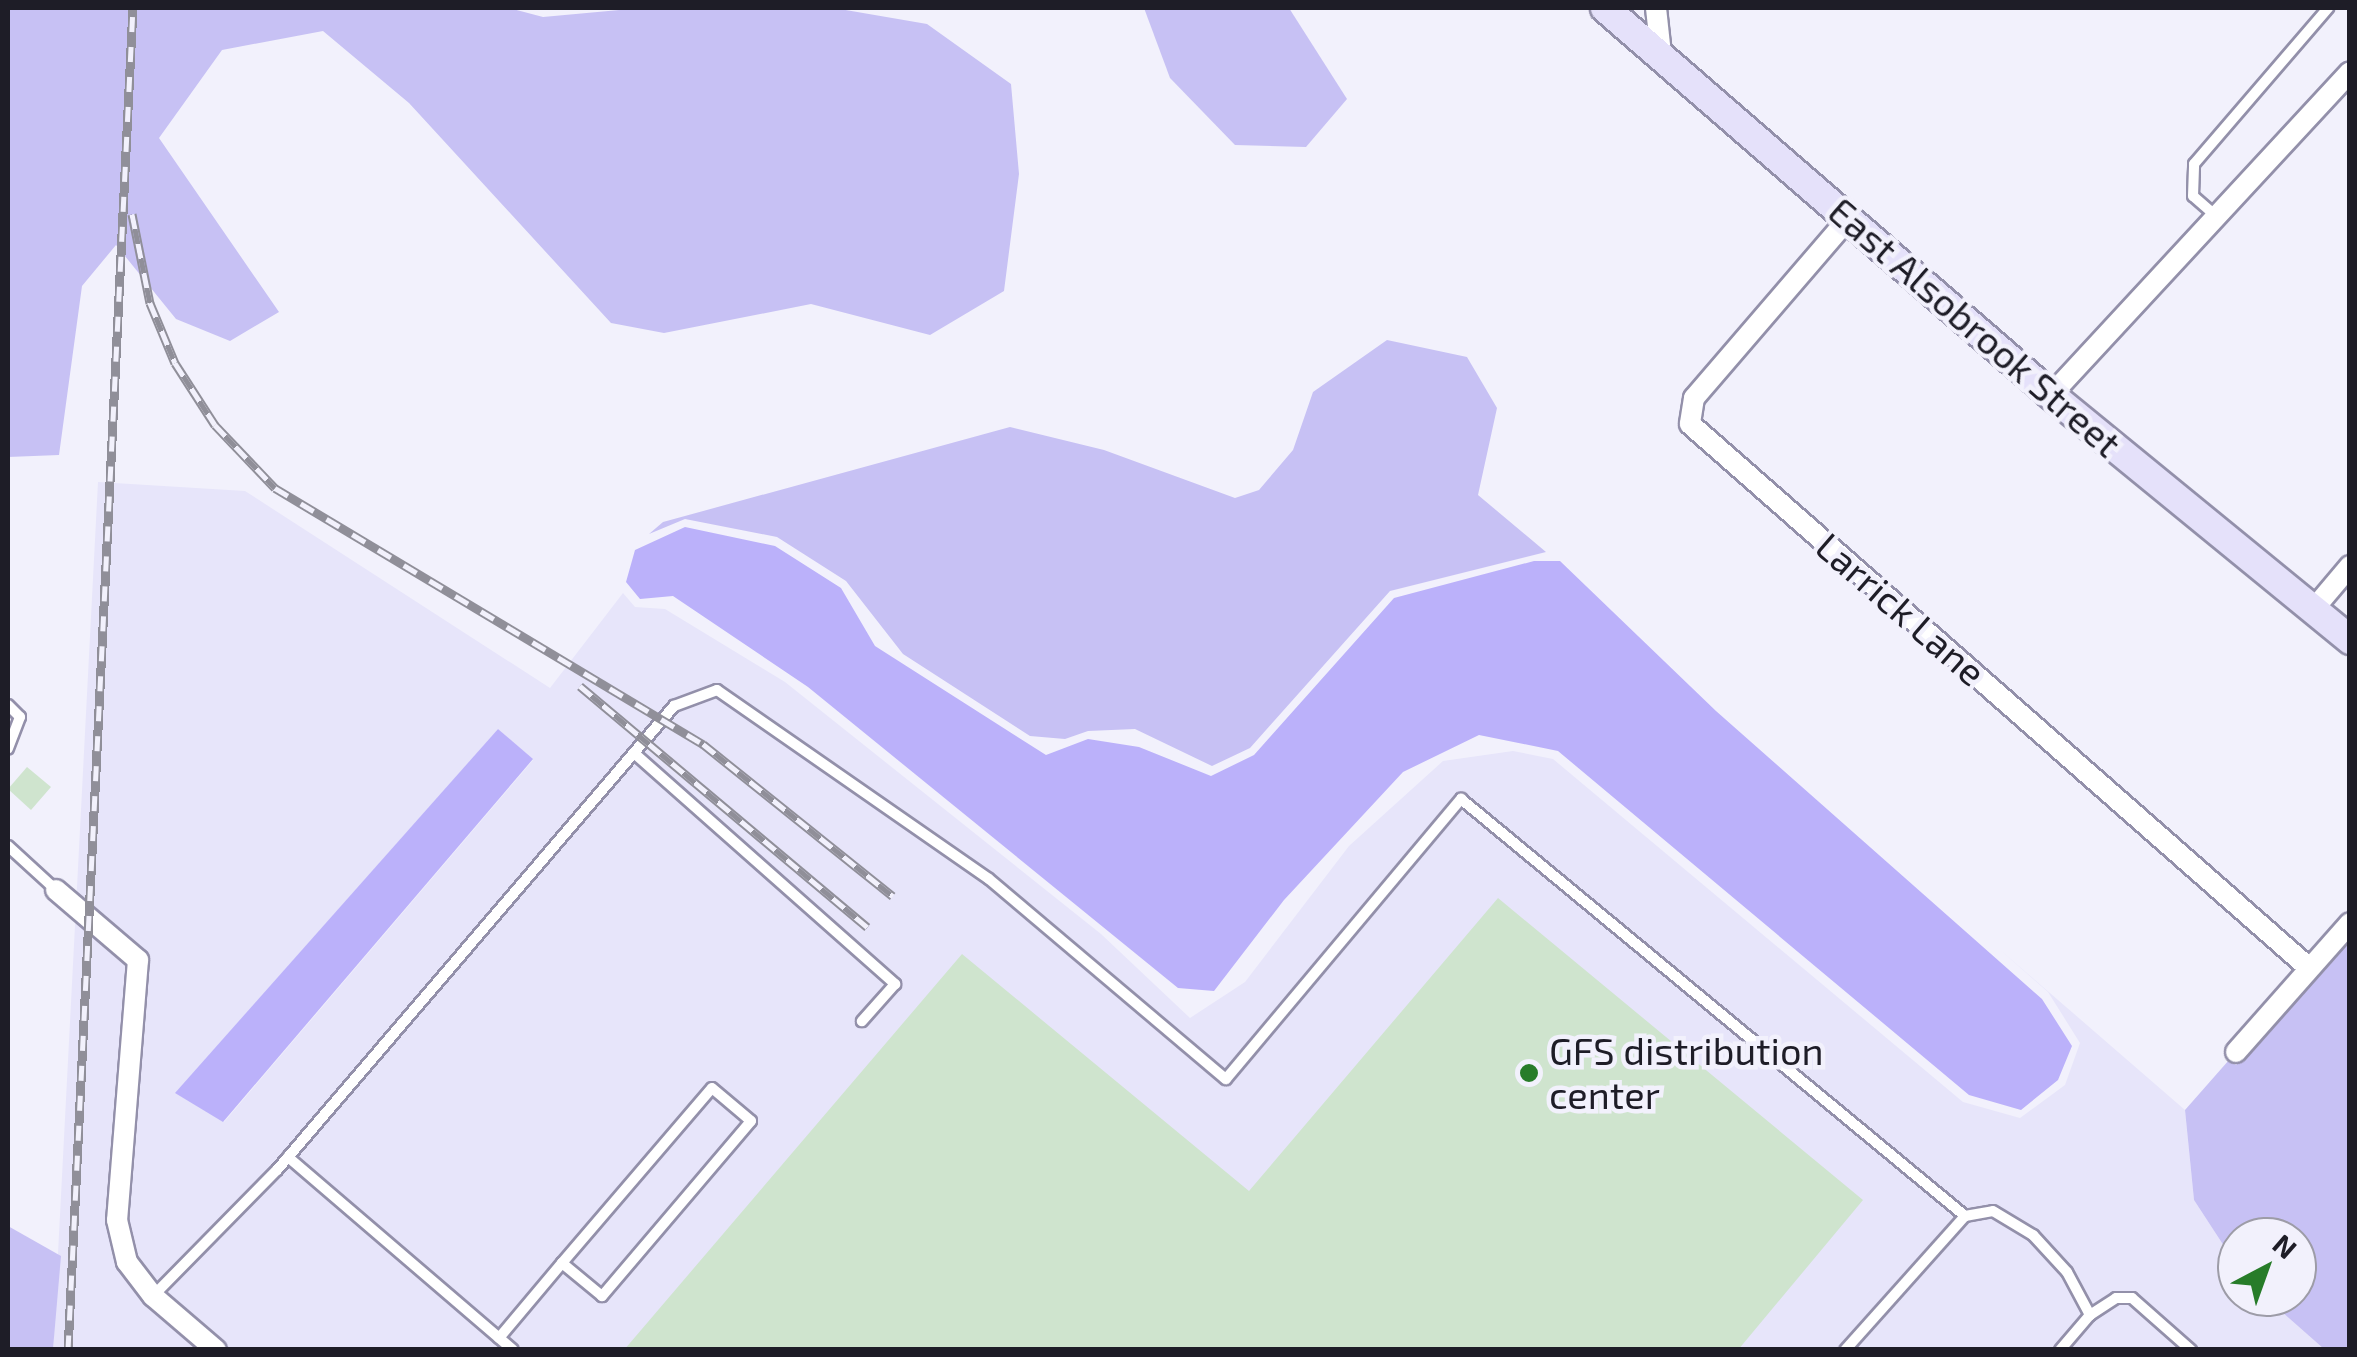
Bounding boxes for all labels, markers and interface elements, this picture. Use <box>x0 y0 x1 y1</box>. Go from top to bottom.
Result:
street label: East Alsobrook Street <box>1819 187 2131 467</box>
street label: Larrick Lane <box>1807 523 1995 695</box>
place label: GFS distribution center <box>1549 1028 1824 1118</box>
marker: GFS distribution center <box>1518 1062 1540 1084</box>
north arrow <box>2217 1217 2317 1317</box>
text: N <box>2267 1226 2304 1265</box>

